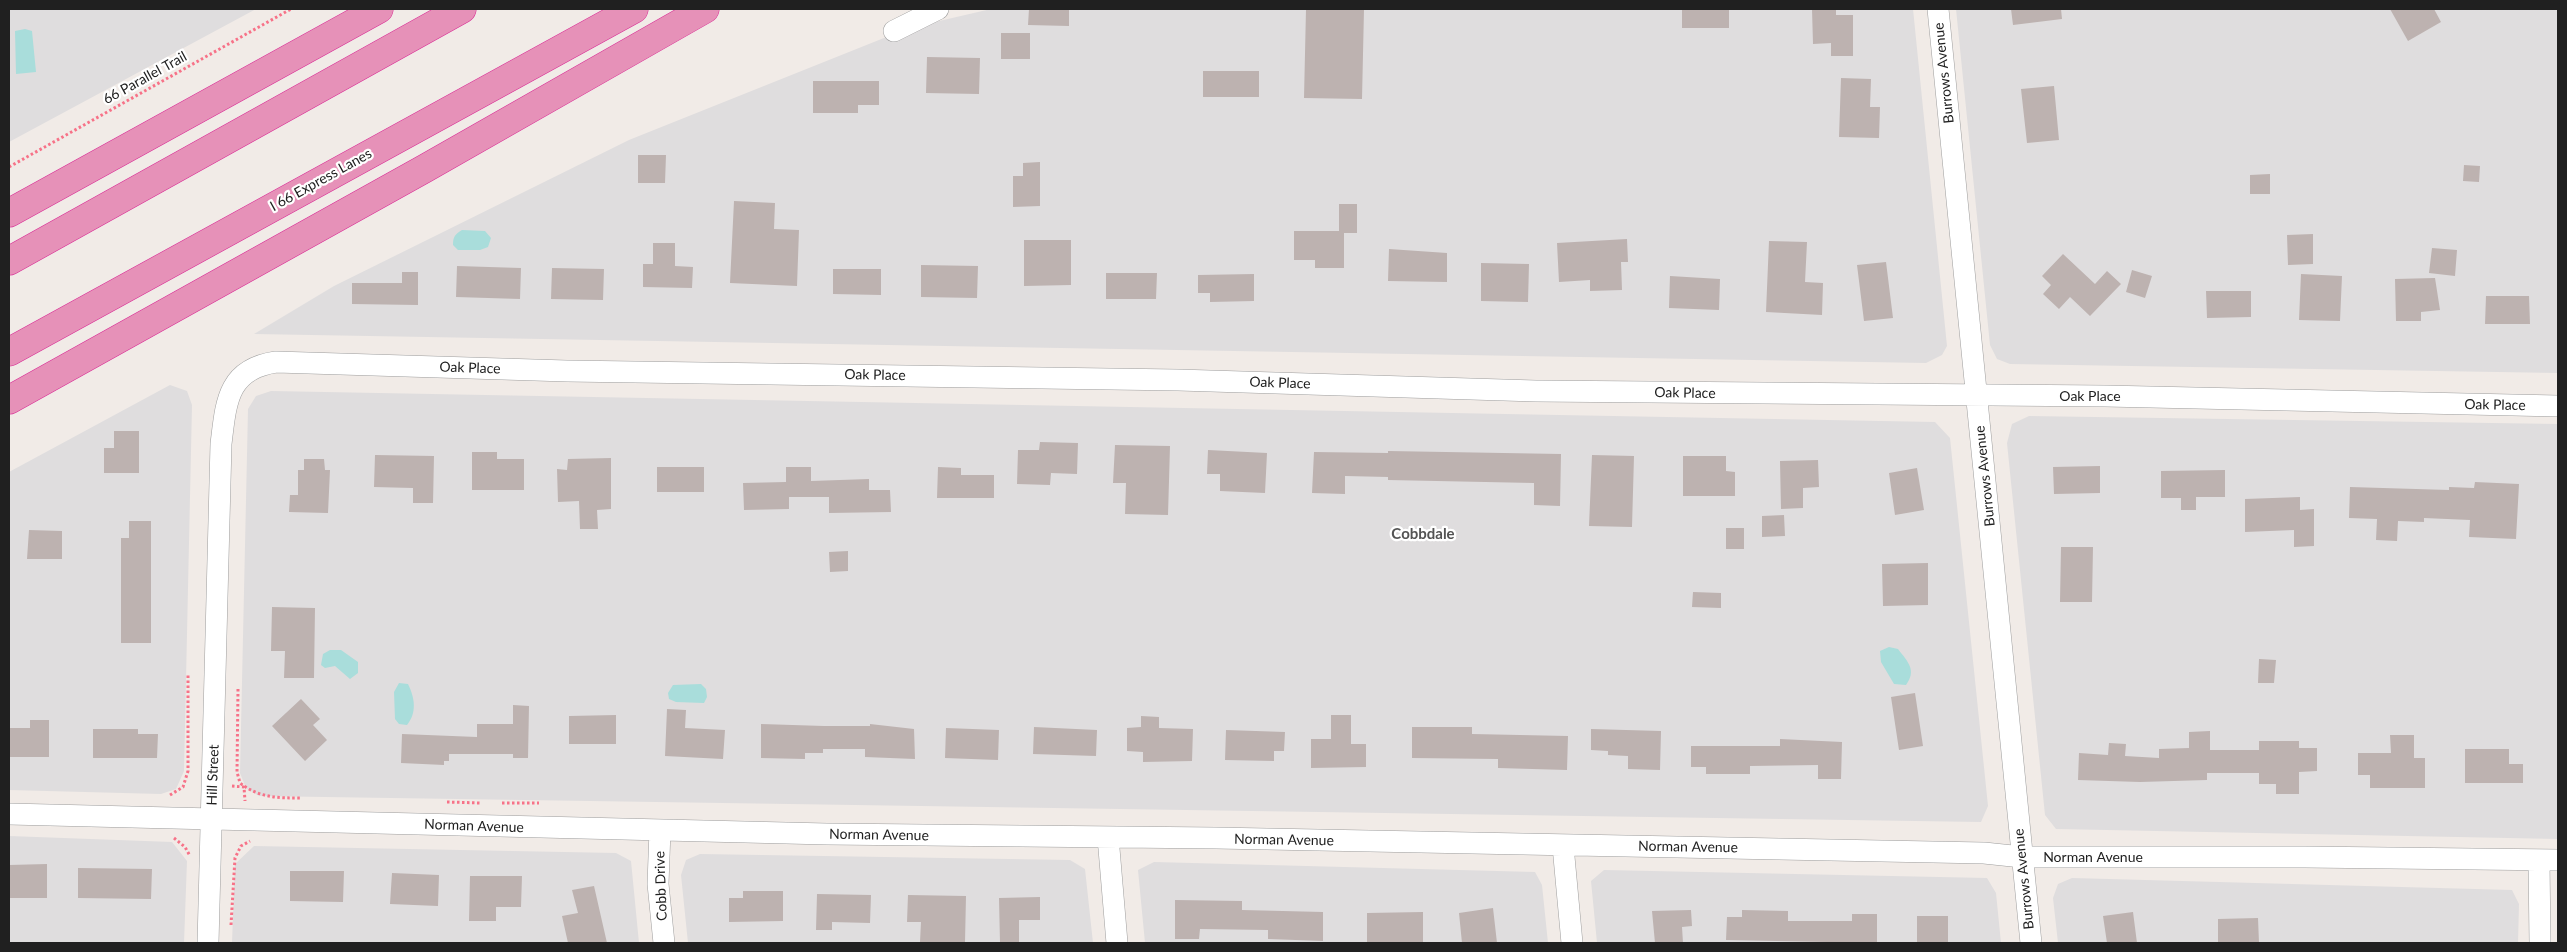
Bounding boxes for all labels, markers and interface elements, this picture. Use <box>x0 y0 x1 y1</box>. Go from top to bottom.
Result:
street label: Burrows Avenue <box>1930 22 1958 124</box>
street label: 66 Parallel Trail <box>100 48 190 108</box>
street label: I 66 Express Lanes <box>267 145 375 215</box>
street label: Oak Place <box>439 359 501 377</box>
street label: Oak Place <box>844 366 906 384</box>
street label: Oak Place <box>1249 374 1311 392</box>
street label: Oak Place <box>1654 384 1716 402</box>
street label: Oak Place <box>2059 388 2121 404</box>
street label: Oak Place <box>2464 396 2526 414</box>
street label: Burrows Avenue <box>1971 425 1999 527</box>
district label: Cobbdale <box>1391 525 1455 543</box>
street label: Hill Street <box>204 744 222 806</box>
street label: Norman Avenue <box>424 816 524 836</box>
street label: Norman Avenue <box>829 826 929 844</box>
street label: Burrows Avenue <box>2010 828 2038 930</box>
street label: Norman Avenue <box>1234 831 1334 849</box>
street label: Norman Avenue <box>1638 838 1738 856</box>
street label: Norman Avenue <box>2043 849 2143 865</box>
street label: Cobb Drive <box>651 851 671 921</box>

